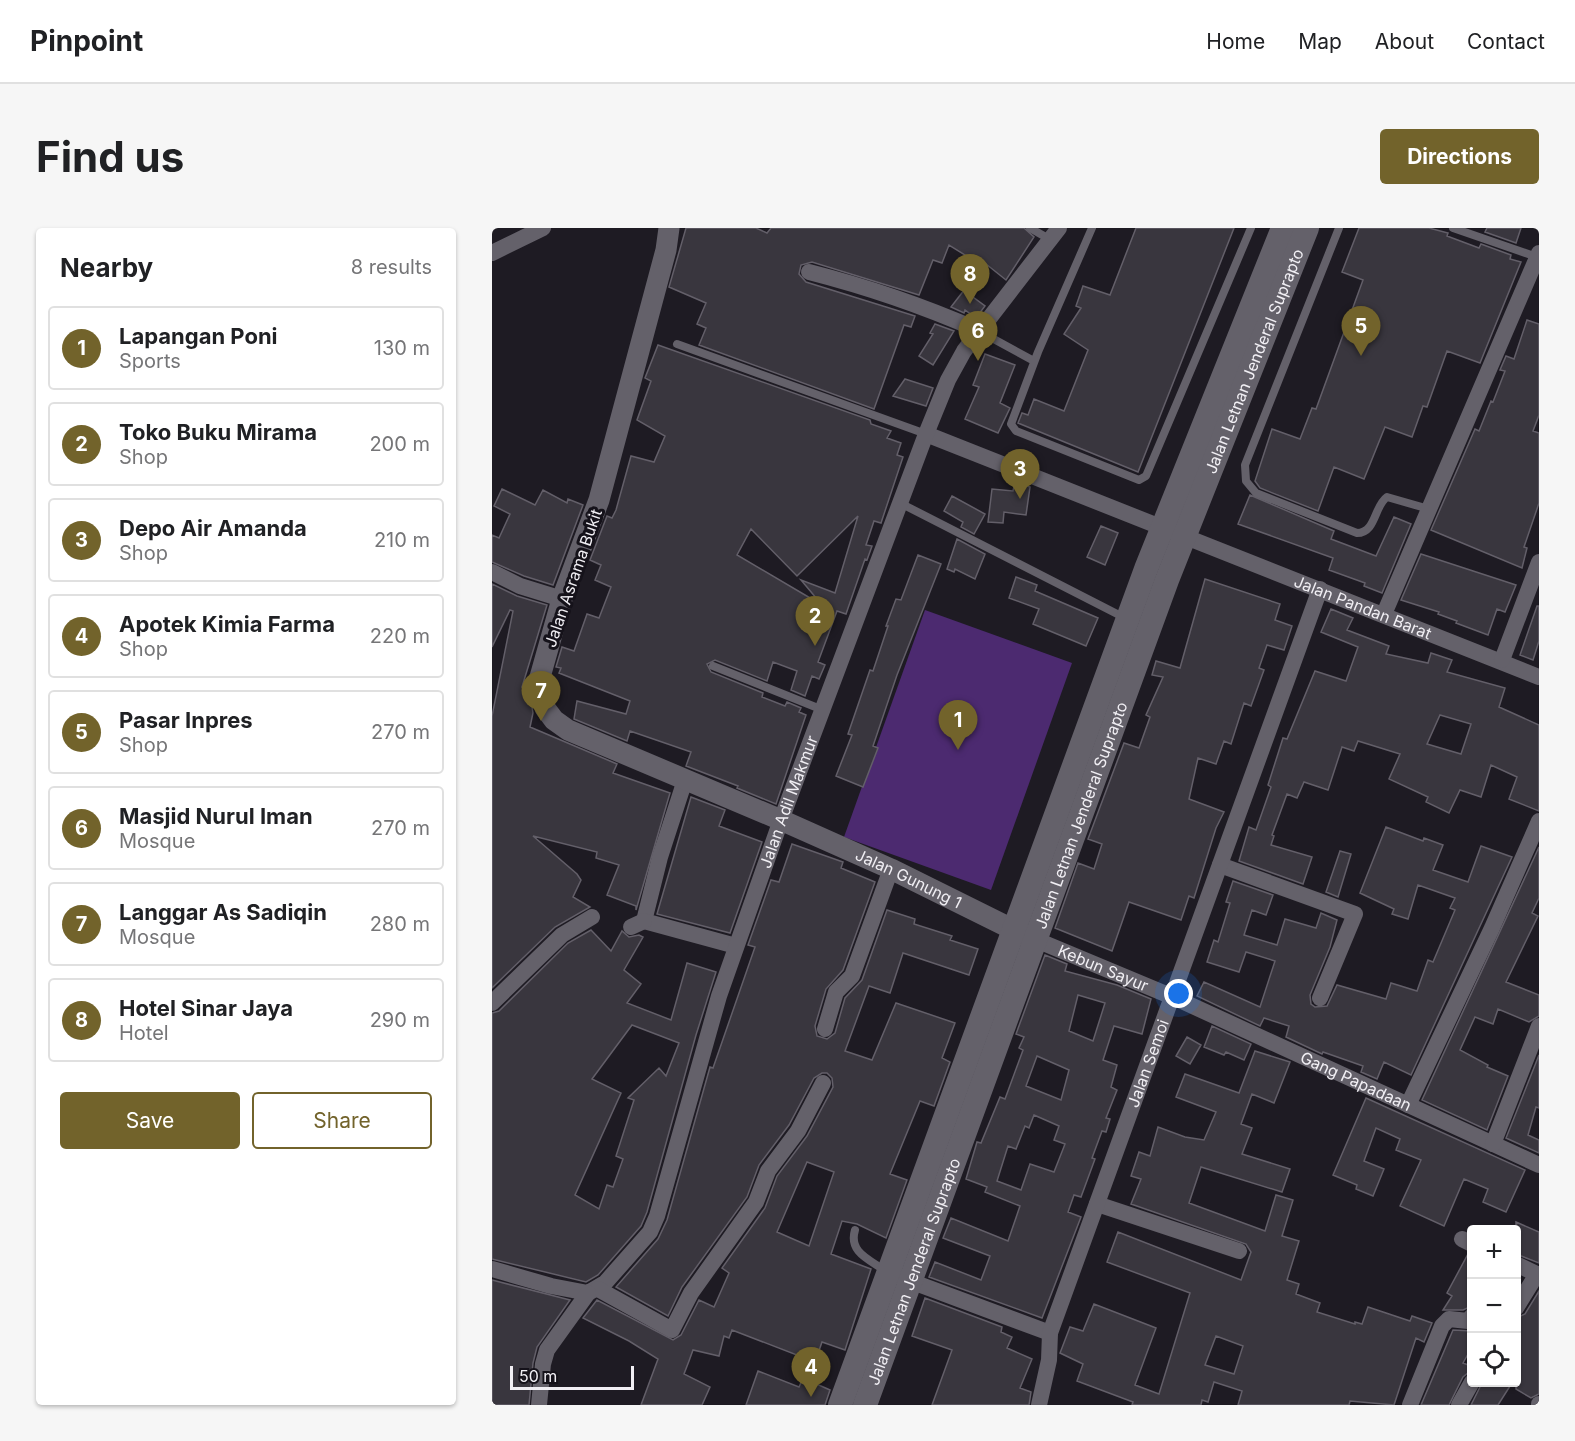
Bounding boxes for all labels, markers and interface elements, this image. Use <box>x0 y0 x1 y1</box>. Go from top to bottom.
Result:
text: Pinpoint <box>30 24 143 58</box>
text: Home <box>1206 29 1265 54</box>
text: Map <box>1298 29 1342 54</box>
text: About <box>1375 29 1434 54</box>
text: Contact <box>1467 29 1545 54</box>
button: Directions <box>1380 129 1539 184</box>
text: Find us <box>36 131 184 182</box>
street label: Jalan Letnan Jenderal Suprapto <box>1200 246 1308 477</box>
text: Nearby <box>60 252 153 283</box>
pin: 8 <box>950 254 990 304</box>
text: 8 results <box>351 255 432 279</box>
pin: 5 <box>1342 306 1380 356</box>
pin: 6 <box>958 312 998 361</box>
text: Lapangan Poni <box>119 323 278 349</box>
text: 1 <box>77 336 86 360</box>
text: 130 m <box>374 336 430 360</box>
text: Sports <box>119 349 181 373</box>
text: Toko Buku Mirama <box>119 419 317 445</box>
text: 2 <box>75 432 88 456</box>
text: 200 m <box>369 432 430 456</box>
text: Shop <box>119 445 168 469</box>
pin: 3 <box>1000 450 1040 499</box>
street label: Jalan Asrama Bukit <box>540 506 606 650</box>
text: Depo Air Amanda <box>119 515 307 541</box>
text: 3 <box>75 528 88 552</box>
text: 210 m <box>374 528 430 552</box>
text: Shop <box>119 541 168 565</box>
street label: Jalan Pandan Barat <box>1291 571 1434 643</box>
pin: 2 <box>796 596 834 646</box>
text: Apotek Kimia Farma <box>119 611 335 637</box>
text: 4 <box>75 624 88 648</box>
text: 220 m <box>370 624 430 648</box>
text: Shop <box>119 637 168 661</box>
pin: 7 <box>521 672 560 721</box>
street label: Jalan Letnan Jenderal Suprapto <box>1030 699 1132 932</box>
pin: 1 <box>938 700 978 750</box>
text: Pasar Inpres <box>119 707 253 733</box>
text: 5 <box>75 720 88 744</box>
text: 270 m <box>371 720 430 744</box>
text: Shop <box>119 733 168 757</box>
street label: Jalan Adil Makmur <box>755 733 822 871</box>
text: Masjid Nurul Iman <box>119 803 313 829</box>
text: 6 <box>75 816 88 840</box>
text: 270 m <box>371 816 430 840</box>
text: Mosque <box>119 829 195 853</box>
street label: Jalan Gunung 1 <box>852 844 965 913</box>
text: Langgar As Sadiqin <box>119 899 327 925</box>
text: 7 <box>76 912 87 936</box>
text: 280 m <box>370 912 430 936</box>
text: Mosque <box>119 925 195 949</box>
street label: Kebun Sayur <box>1055 940 1151 996</box>
your location <box>1164 979 1193 1008</box>
text: Hotel Sinar Jaya <box>119 995 293 1021</box>
text: 8 <box>75 1008 88 1032</box>
text: 290 m <box>370 1008 430 1032</box>
street label: Jalan Semoi <box>1123 1017 1173 1110</box>
text: Hotel <box>119 1021 169 1045</box>
street label: Gang Papadaan <box>1297 1047 1415 1115</box>
button: Save <box>60 1092 240 1149</box>
button: Share <box>252 1092 432 1149</box>
street label: Jalan Letnan Jenderal Suprapto <box>863 1155 965 1388</box>
map controls <box>1467 1225 1521 1387</box>
button: + <box>1467 1225 1521 1279</box>
button: − <box>1467 1279 1521 1333</box>
button: locate <box>1467 1333 1521 1387</box>
pin: 4 <box>792 1348 830 1397</box>
scale bar <box>510 1363 634 1390</box>
text: 50 m <box>519 1366 557 1386</box>

